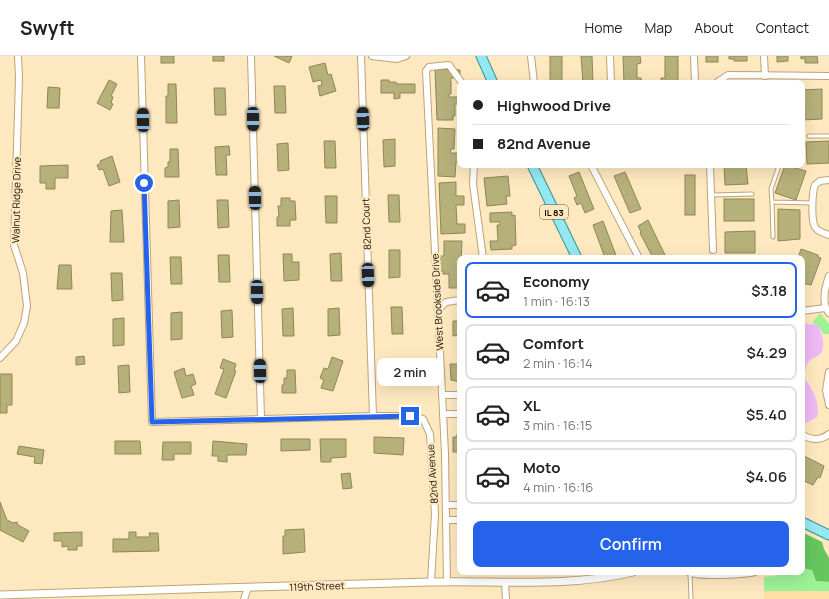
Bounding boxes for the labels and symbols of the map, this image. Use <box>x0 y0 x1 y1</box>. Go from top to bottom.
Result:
car <box>247 107 259 131</box>
car <box>357 107 369 131</box>
car <box>137 108 149 132</box>
street label: Walnut Ridge Drive <box>8 157 24 243</box>
route start <box>135 174 153 192</box>
car <box>249 186 261 210</box>
street label: 82nd Court <box>358 198 374 250</box>
road number: IL 83 <box>540 205 568 219</box>
street label: West Brookside Drive <box>427 253 447 351</box>
car <box>362 263 374 287</box>
car <box>251 280 263 304</box>
callout: 2 min <box>377 358 443 386</box>
car <box>254 359 266 383</box>
route end <box>401 407 419 425</box>
street label: 82nd Avenue <box>423 444 441 504</box>
street label: 119th Street <box>289 578 345 594</box>

